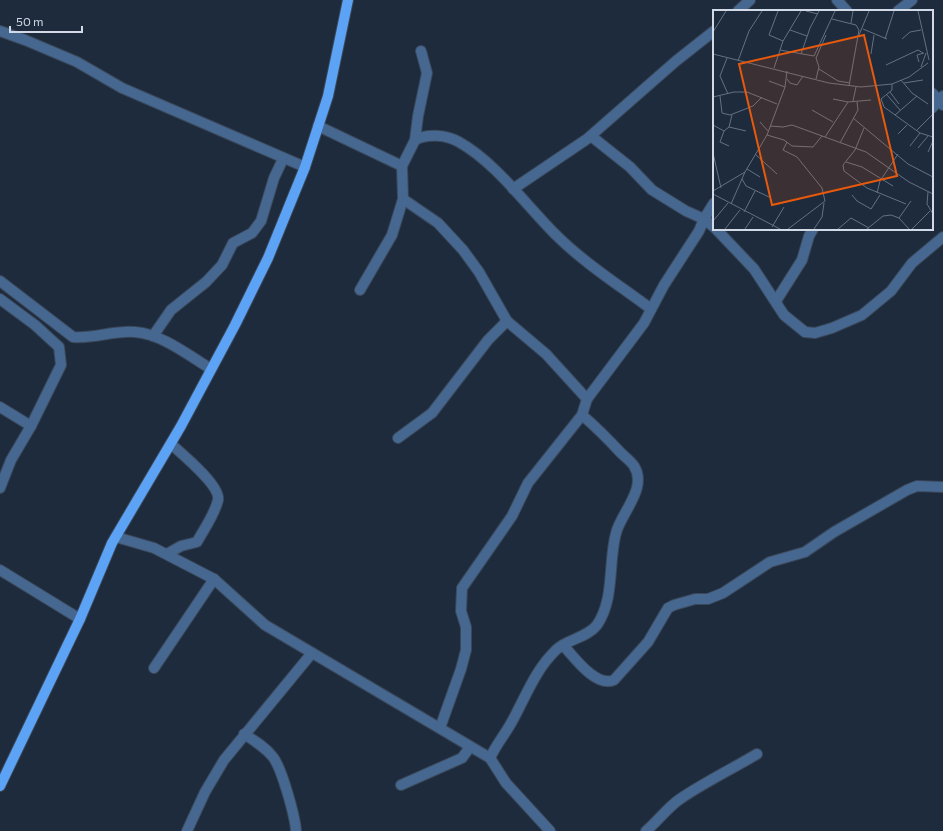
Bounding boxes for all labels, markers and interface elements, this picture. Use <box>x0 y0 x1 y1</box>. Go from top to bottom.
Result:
scale bar <box>10 8 82 34</box>
inset map <box>713 10 933 230</box>
text: 50 m <box>16 14 44 28</box>

